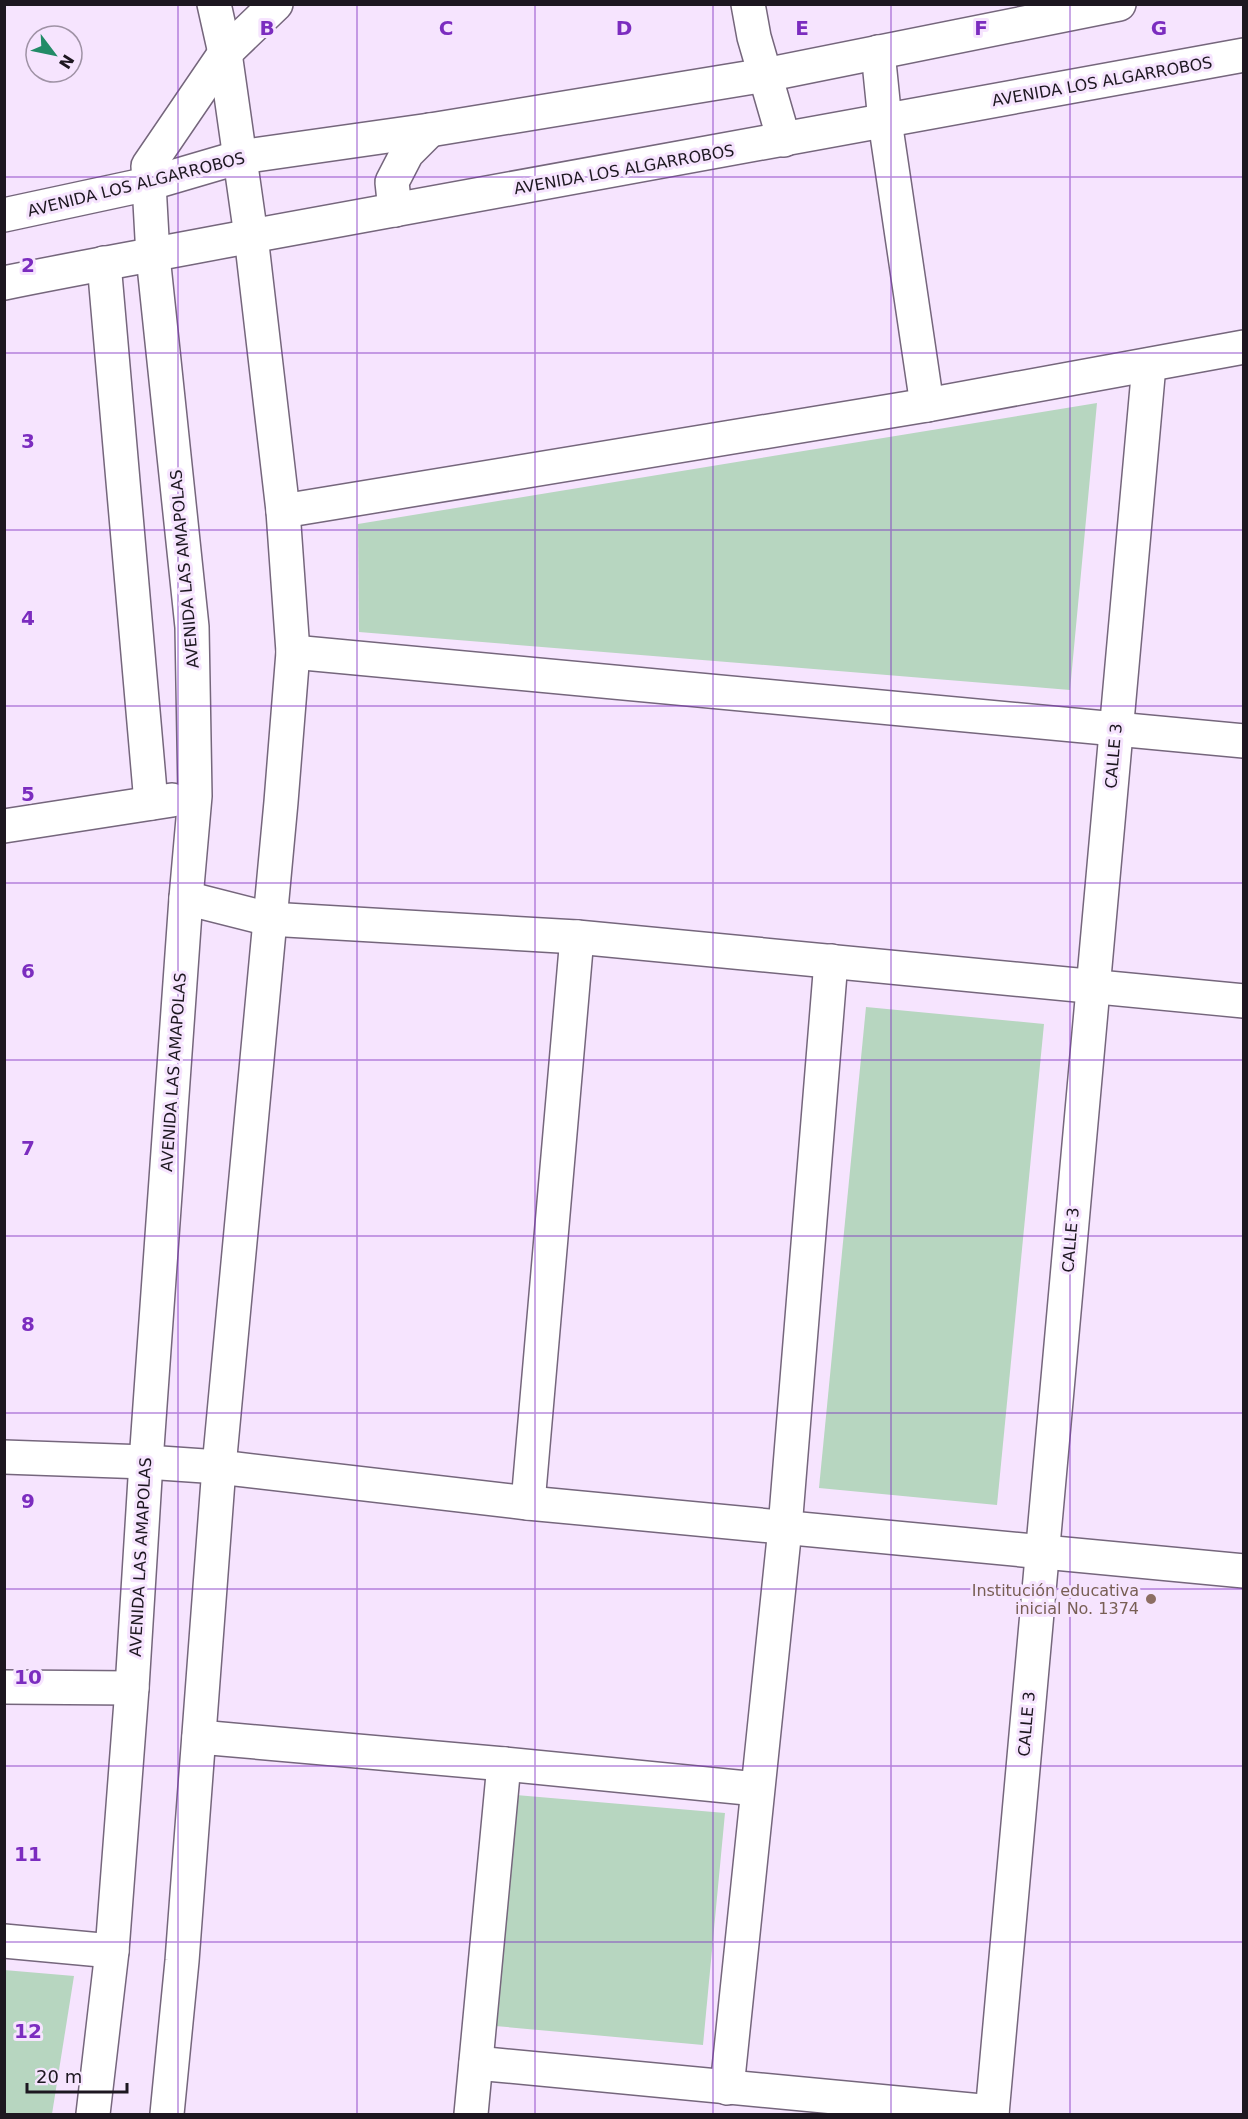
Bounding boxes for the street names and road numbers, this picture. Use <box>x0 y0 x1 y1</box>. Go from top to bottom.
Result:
street label: AVENIDA LOS ALGARROBOS <box>990 53 1214 110</box>
street label: AVENIDA LOS ALGARROBOS <box>512 141 736 198</box>
street label: AVENIDA LOS ALGARROBOS <box>25 148 247 221</box>
street label: AVENIDA LAS AMAPOLAS <box>166 469 203 669</box>
street label: CALLE 3 <box>1101 723 1126 789</box>
street label: AVENIDA LAS AMAPOLAS <box>157 972 190 1172</box>
street label: CALLE 3 <box>1058 1207 1083 1273</box>
street label: AVENIDA LAS AMAPOLAS <box>126 1457 155 1657</box>
street label: CALLE 3 <box>1014 1691 1039 1757</box>

